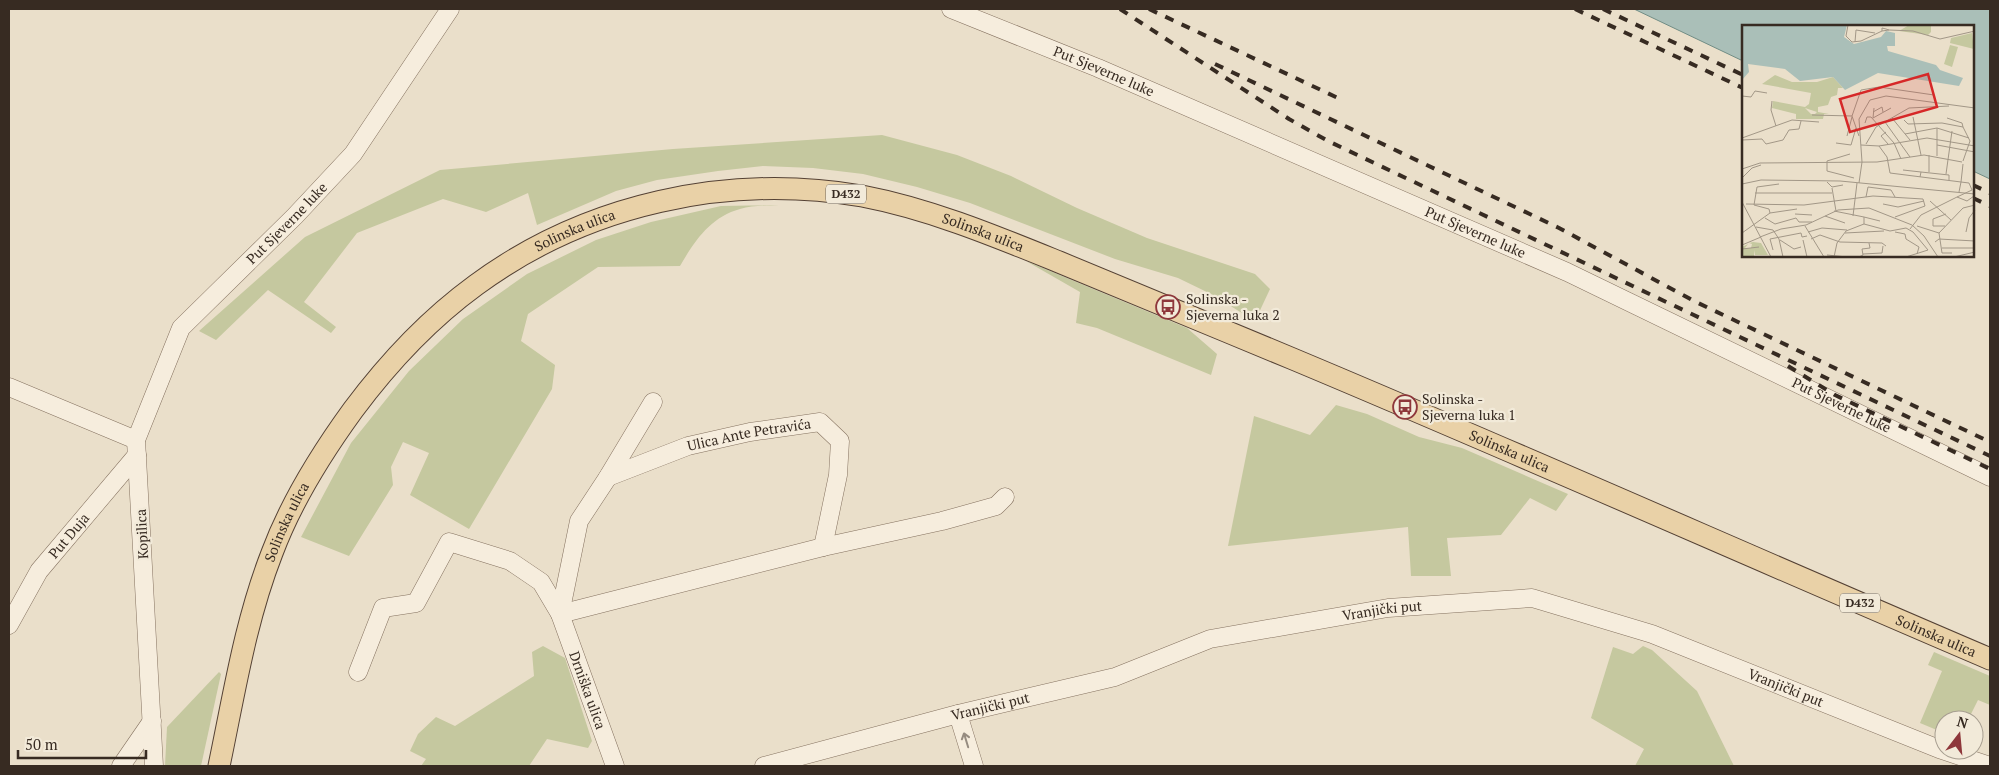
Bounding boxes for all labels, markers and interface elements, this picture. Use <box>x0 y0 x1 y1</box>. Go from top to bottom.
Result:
inset map <box>1742 25 1974 258</box>
street label: Put Sjeverne luke <box>1051 41 1157 100</box>
street label: Put Sjeverne luke <box>242 178 331 268</box>
road number: D432 <box>826 184 866 203</box>
street label: Put Sjeverne luke <box>1422 202 1529 262</box>
street label: Solinska ulica <box>531 204 617 255</box>
street label: Solinska ulica <box>940 208 1027 256</box>
place label: Solinska - Sjeverna luka 2 <box>1186 289 1280 324</box>
bus stop icon: Solinska - Sjeverna luka 2 <box>1155 294 1181 320</box>
street label: Put Sjeverne luke <box>1789 373 1894 437</box>
place label: Solinska - Sjeverna luka 1 <box>1422 389 1516 424</box>
bus stop icon: Solinska - Sjeverna luka 1 <box>1392 394 1418 420</box>
street label: Ulica Ante Petravića <box>685 413 812 455</box>
street label: Solinska ulica <box>1466 425 1553 476</box>
street label: Solinska ulica <box>260 478 313 564</box>
street label: Kopilica <box>131 508 152 560</box>
street label: Put Duja <box>44 509 93 562</box>
road number: D432 <box>1840 594 1880 612</box>
street label: Vranjički put <box>1341 596 1423 625</box>
street label: Solinska ulica <box>1893 610 1979 661</box>
street label: Drniška ulica <box>565 648 611 732</box>
street label: Vranjički put <box>1745 663 1828 711</box>
street label: Vranjički put <box>949 687 1032 724</box>
north arrow <box>1934 710 1984 760</box>
text: N <box>1955 711 1971 733</box>
scale bar <box>18 728 145 760</box>
one-way arrow <box>961 732 971 748</box>
text: 50 m <box>25 734 58 754</box>

